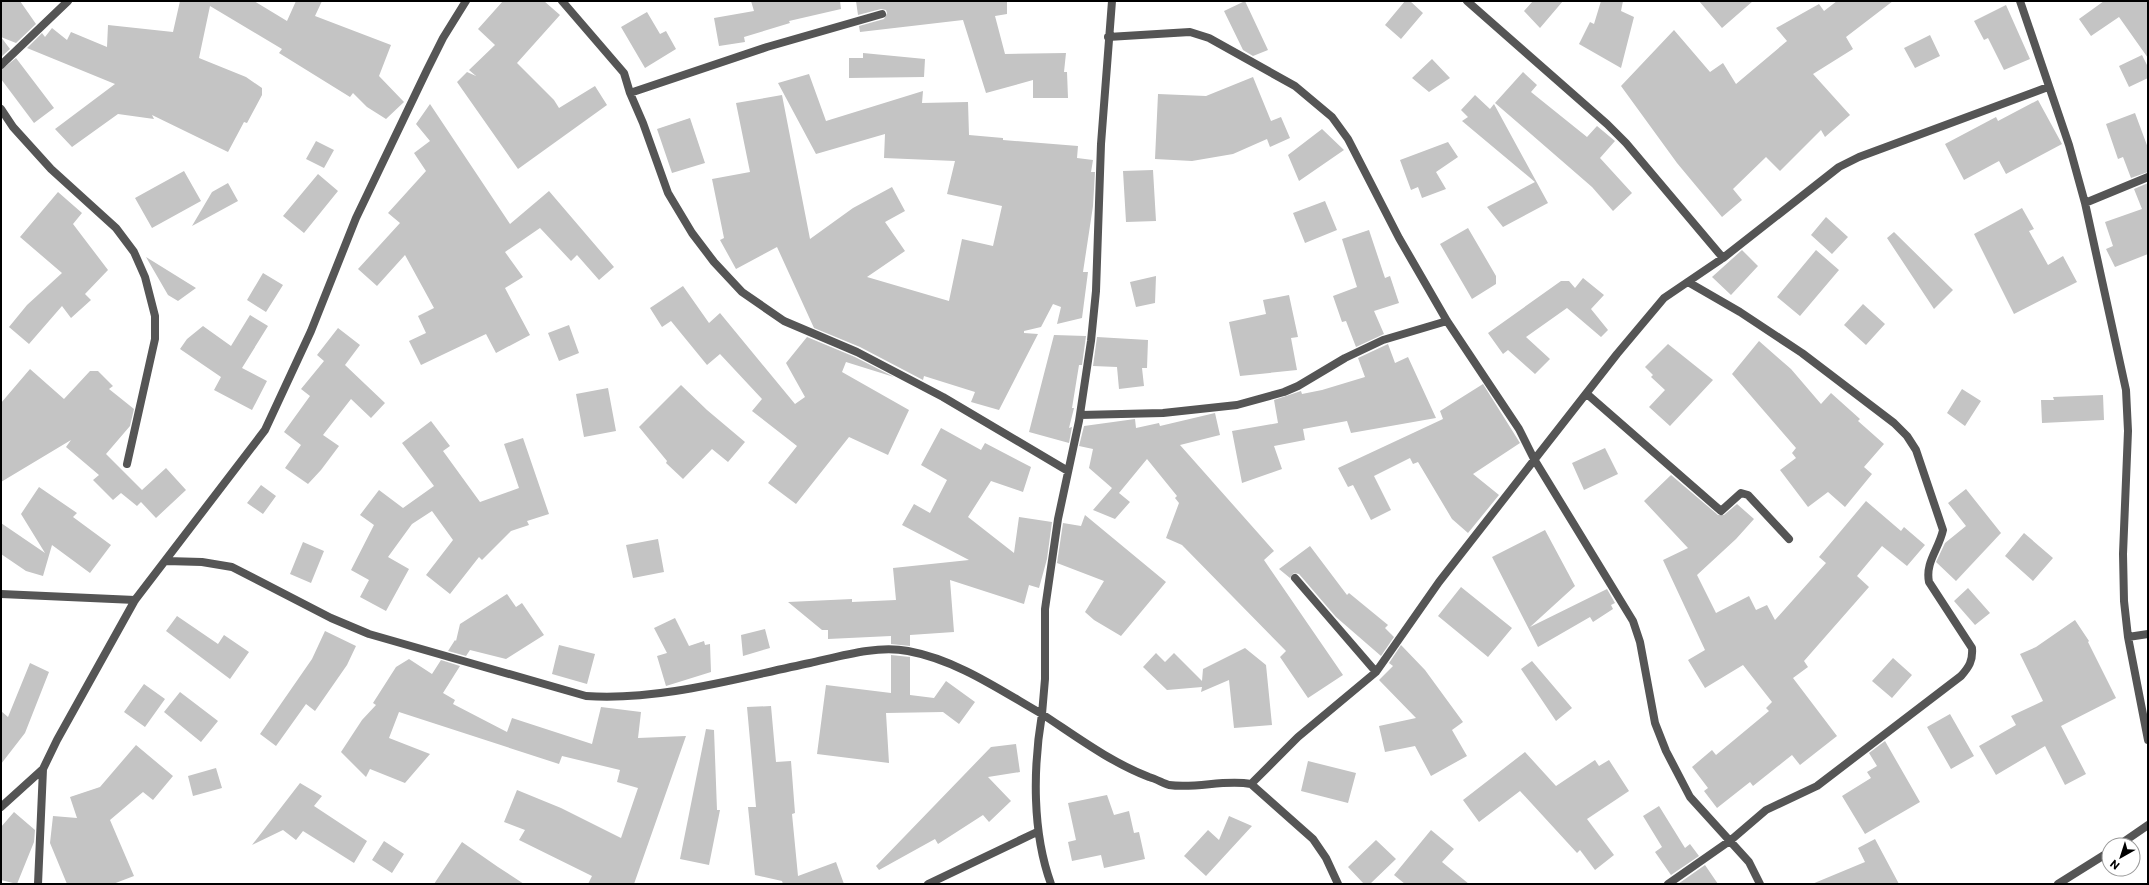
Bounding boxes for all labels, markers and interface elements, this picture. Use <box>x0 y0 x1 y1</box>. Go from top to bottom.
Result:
north arrow <box>2101 837 2141 877</box>
text: N <box>2107 858 2122 873</box>

